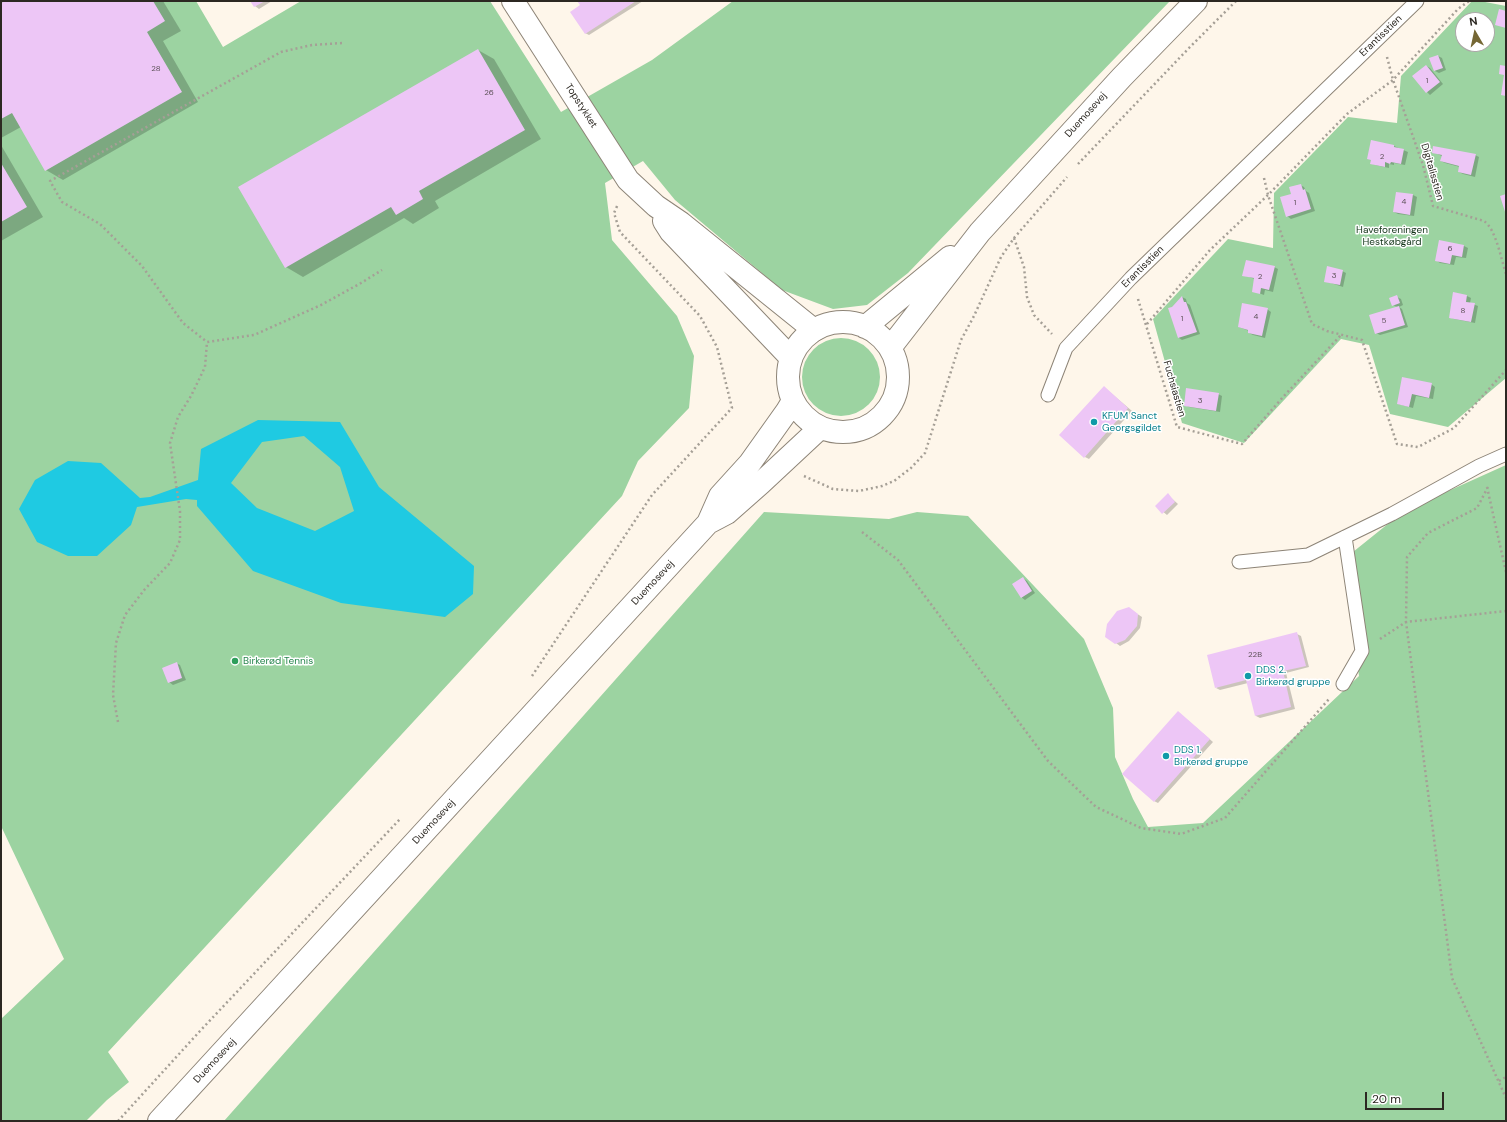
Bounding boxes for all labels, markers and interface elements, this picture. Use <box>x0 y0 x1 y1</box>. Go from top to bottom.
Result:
north arrow <box>1455 12 1495 52</box>
street label: Erantisstien <box>1357 13 1405 59</box>
text: N <box>1468 14 1478 29</box>
house number: 28 <box>151 64 161 74</box>
house number: 1 <box>1426 76 1428 86</box>
street label: Topstykket <box>562 82 600 130</box>
house number: 26 <box>484 88 494 98</box>
street label: Duemosevej <box>1063 90 1109 140</box>
street label: Digitalisstien <box>1418 142 1446 202</box>
house number: 2 <box>1380 152 1384 162</box>
house number: 4 <box>1402 197 1406 207</box>
house number: 1 <box>1294 198 1296 208</box>
park label: Haveforeningen Hestkøbgård <box>1356 224 1428 248</box>
street label: Erantisstien <box>1120 244 1166 290</box>
house number: 6 <box>1447 244 1453 254</box>
house number: 3 <box>1332 271 1336 281</box>
house number: 2 <box>1258 272 1262 282</box>
house number: 8 <box>1461 306 1465 316</box>
house number: 4 <box>1254 312 1258 322</box>
house number: 1 <box>1181 314 1183 324</box>
house number: 5 <box>1382 316 1386 326</box>
street label: Fuchsiastien <box>1160 359 1188 419</box>
house number: 3 <box>1198 396 1202 406</box>
place label: KFUM Sanct Georgsgildet <box>1102 410 1161 434</box>
marker: KFUM Sanct Georgsgildet <box>1089 417 1099 427</box>
street label: Duemosevej <box>629 558 677 608</box>
house number: 22B <box>1248 650 1262 660</box>
place label: Birkerød Tennis <box>243 655 313 667</box>
marker: Birkerød Tennis <box>230 656 240 666</box>
place label: DDS 2. Birkerød gruppe <box>1256 664 1330 688</box>
marker: DDS 2. Birkerød gruppe <box>1243 671 1253 681</box>
place label: DDS 1. Birkerød gruppe <box>1174 744 1248 768</box>
marker: DDS 1. Birkerød gruppe <box>1161 751 1171 761</box>
street label: Duemosevej <box>410 797 458 847</box>
street label: Duemosevej <box>191 1036 239 1086</box>
scale bar <box>1367 1084 1446 1110</box>
text: 20 m <box>1372 1091 1401 1107</box>

